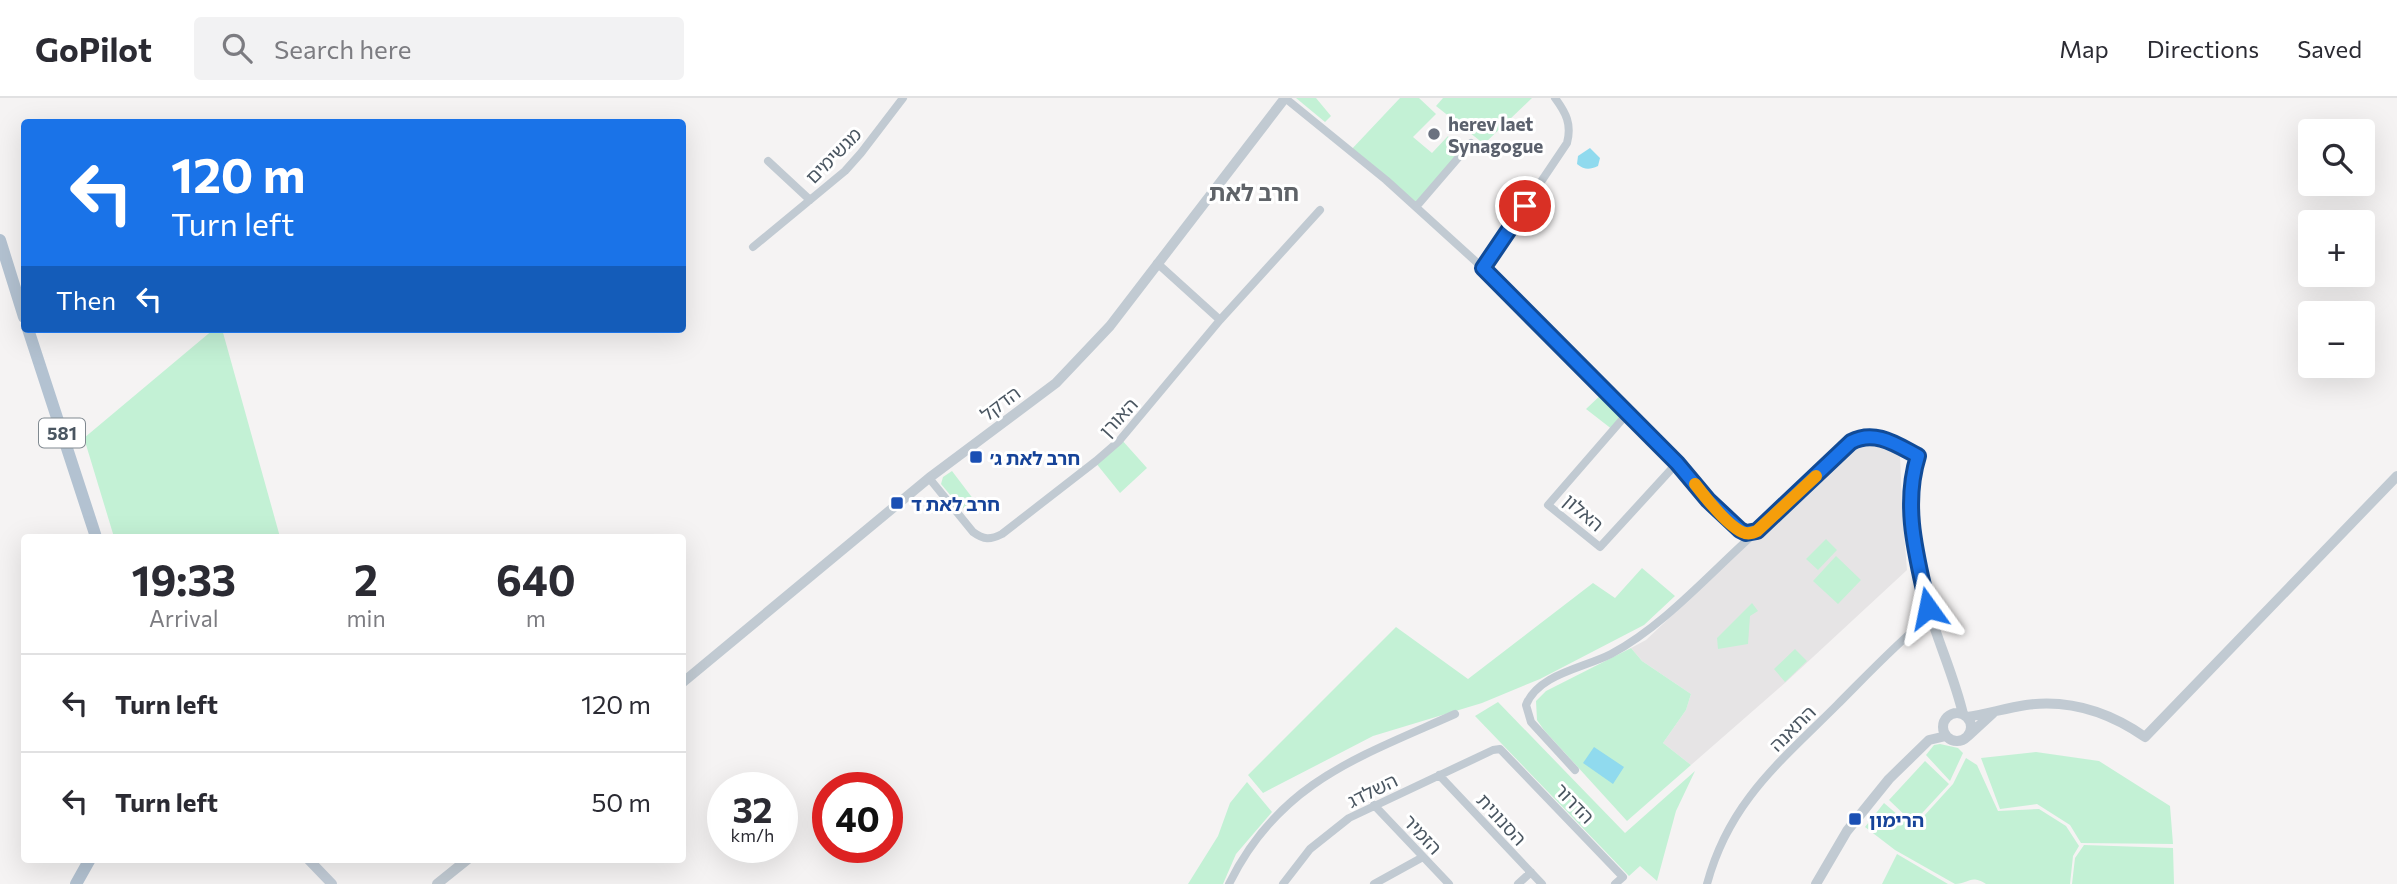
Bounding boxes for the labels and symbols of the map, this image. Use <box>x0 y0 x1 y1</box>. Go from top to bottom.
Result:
place label: herev laet Synagogue <box>1448 112 1543 157</box>
street label: מגשימים <box>800 122 866 188</box>
marker: herev laet Synagogue <box>1426 126 1442 142</box>
pin <box>1495 176 1555 236</box>
district label: חרב לאת <box>1209 178 1299 206</box>
street label: הדקל <box>975 381 1025 425</box>
street label: האורן <box>1094 392 1142 442</box>
road number: 581 <box>39 418 85 447</box>
place label: חרב לאת ג׳ <box>990 446 1080 469</box>
marker: חרב לאת ג׳ <box>968 449 984 465</box>
street label: האלון <box>1559 488 1609 536</box>
place label: חרב לאת ד <box>911 492 1000 515</box>
marker: חרב לאת ד <box>889 495 905 511</box>
position arrow <box>1891 571 1965 645</box>
street label: התאנה <box>1764 700 1820 756</box>
street label: השלדג <box>1343 768 1401 812</box>
speed limit sign: 40 <box>812 772 903 863</box>
street label: הדרור <box>1550 778 1600 828</box>
street label: הסנונית <box>1472 788 1532 850</box>
place label: הרימון <box>1869 808 1924 831</box>
street label: הזמיר <box>1399 809 1447 859</box>
marker: הרימון <box>1847 811 1863 827</box>

